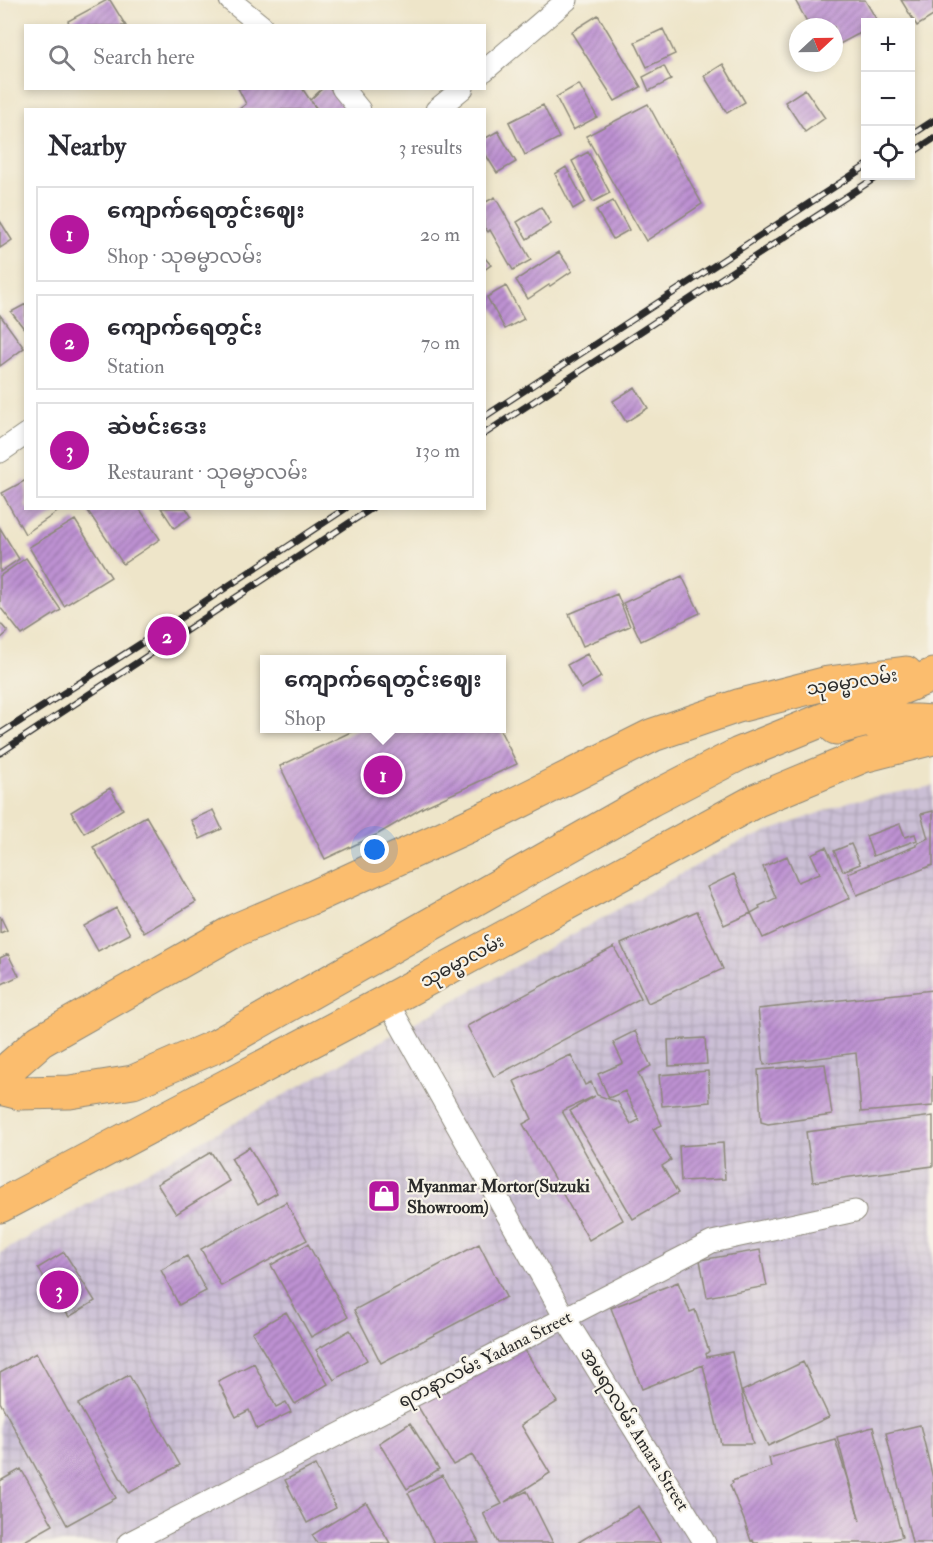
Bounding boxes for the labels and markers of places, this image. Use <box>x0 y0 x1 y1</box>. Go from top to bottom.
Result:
pin: 2 <box>148 614 186 658</box>
pin: 1 <box>364 752 403 798</box>
place label: Myanmar Mortor(Suzuki Showroom) <box>406 1175 590 1219</box>
shop icon: Myanmar Mortor(Suzuki Showroom) <box>366 1178 402 1214</box>
pin: 3 <box>40 1268 78 1312</box>

